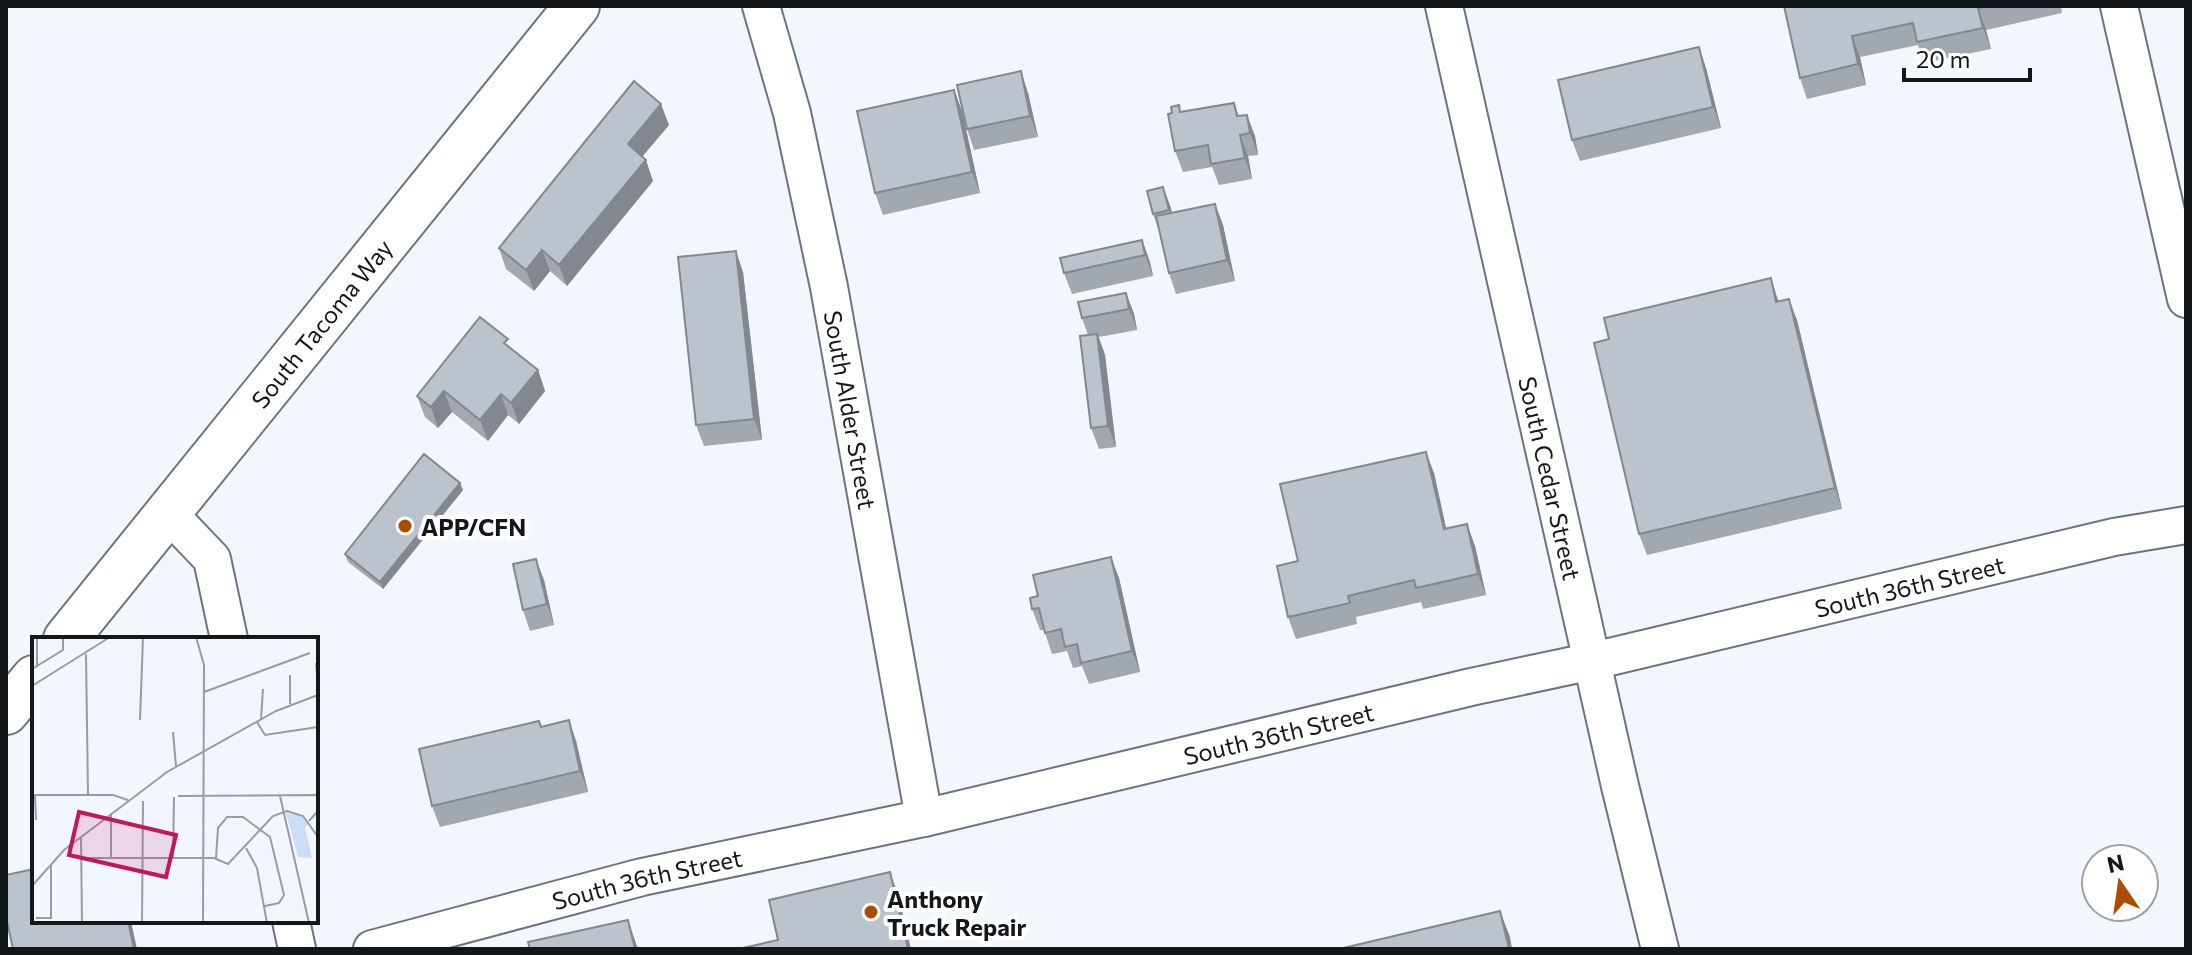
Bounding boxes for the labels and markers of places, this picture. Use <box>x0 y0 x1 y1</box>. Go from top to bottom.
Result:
place label: APP/CFN <box>421 512 526 541</box>
marker: APP/CFN <box>396 517 414 535</box>
place label: Anthony Truck Repair <box>887 884 1026 941</box>
marker: Anthony Truck Repair <box>862 903 880 921</box>

